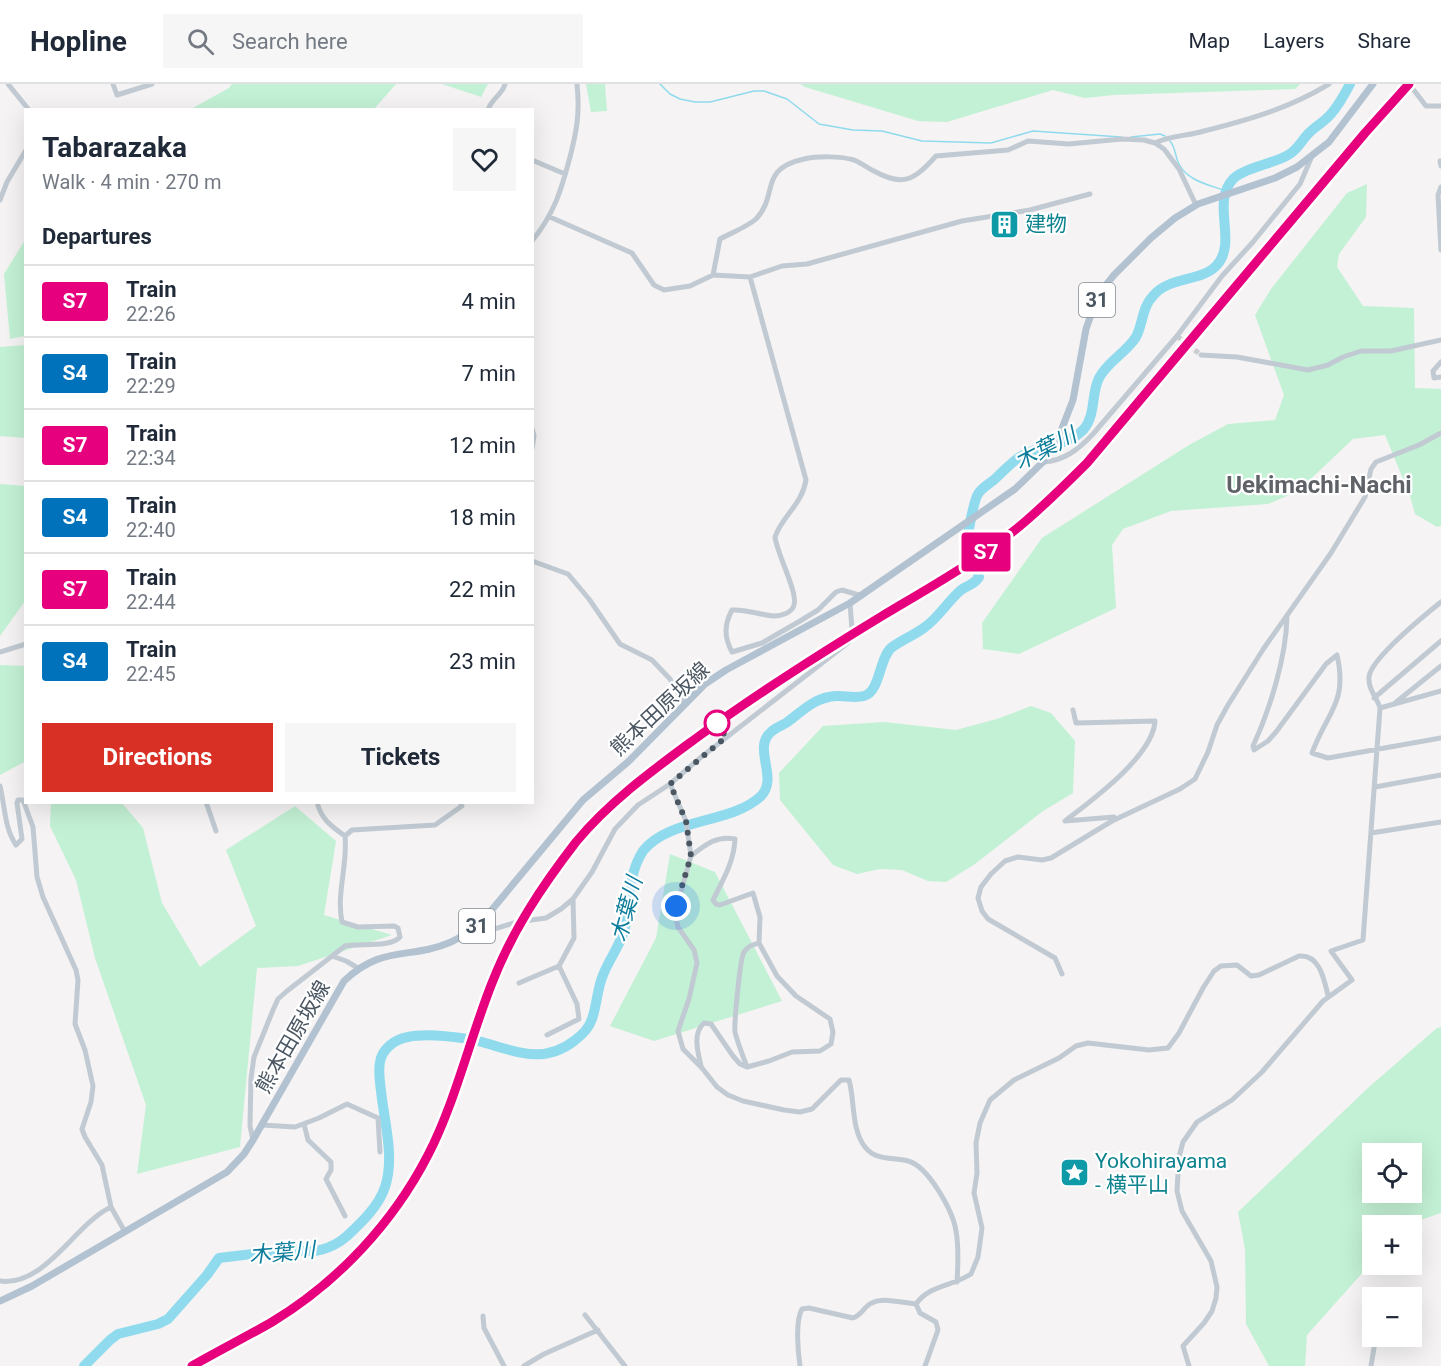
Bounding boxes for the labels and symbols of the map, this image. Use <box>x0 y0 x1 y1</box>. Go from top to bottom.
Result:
building icon: 建物 <box>988 208 1020 240</box>
place label: 建物 <box>1025 212 1067 236</box>
road number: 31 <box>1079 283 1115 317</box>
water label: 木葉川 <box>1010 421 1082 475</box>
district label: Uekimachi-Nachi <box>1226 471 1412 499</box>
line badge: S7 <box>959 532 1013 572</box>
street label: 熊本田原坂線 <box>606 657 714 761</box>
unlabelled marker <box>704 710 730 736</box>
water label: 木葉川 <box>606 872 648 944</box>
your location <box>661 891 691 921</box>
road number: 31 <box>459 909 495 943</box>
street label: 熊本田原坂線 <box>251 976 335 1098</box>
place label: Yokohirayama - 横平山 <box>1095 1149 1227 1197</box>
place icon: Yokohirayama - 横平山 <box>1058 1157 1090 1189</box>
water label: 木葉川 <box>248 1237 318 1268</box>

